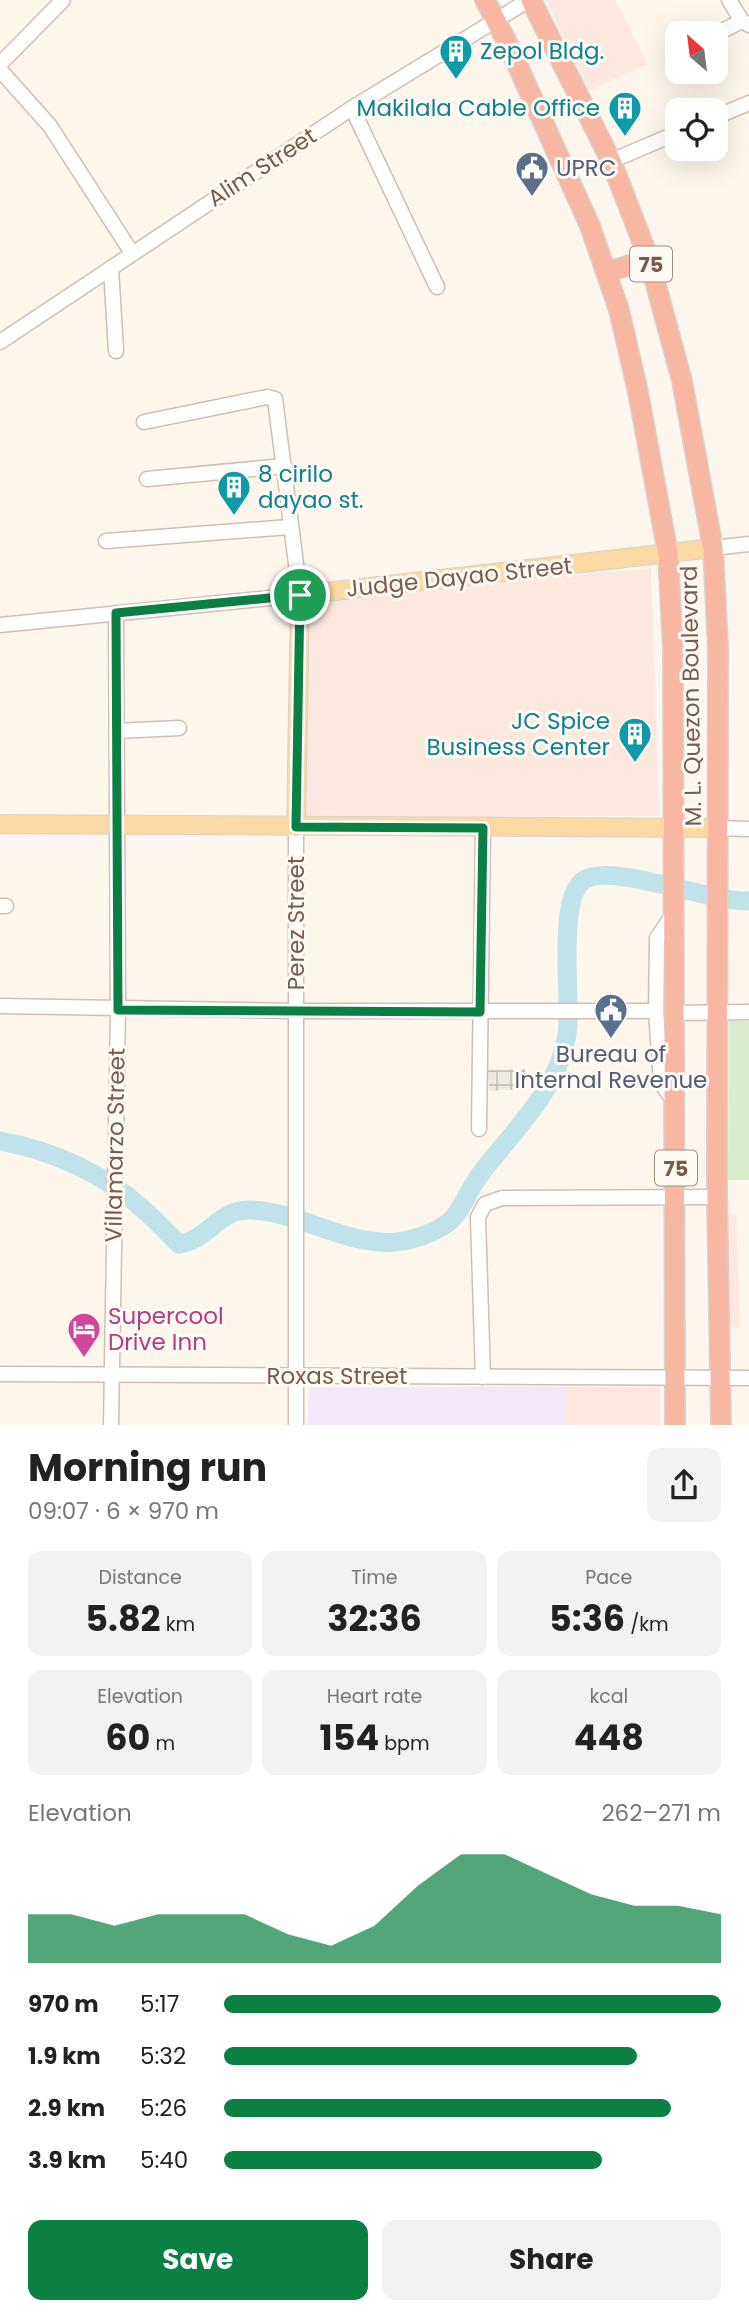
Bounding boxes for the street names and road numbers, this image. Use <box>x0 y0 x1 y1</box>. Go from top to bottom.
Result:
street label: Alim Street <box>201 120 323 214</box>
road number: 75 <box>630 246 672 282</box>
street label: Judge Dayao Street <box>344 549 574 605</box>
street label: M. L. Quezon Boulevard <box>673 565 709 827</box>
street label: Perez Street <box>280 856 312 990</box>
street label: Villamarzo Street <box>97 1047 133 1243</box>
road number: 75 <box>655 1150 697 1186</box>
street label: Roxas Street <box>267 1360 407 1392</box>

